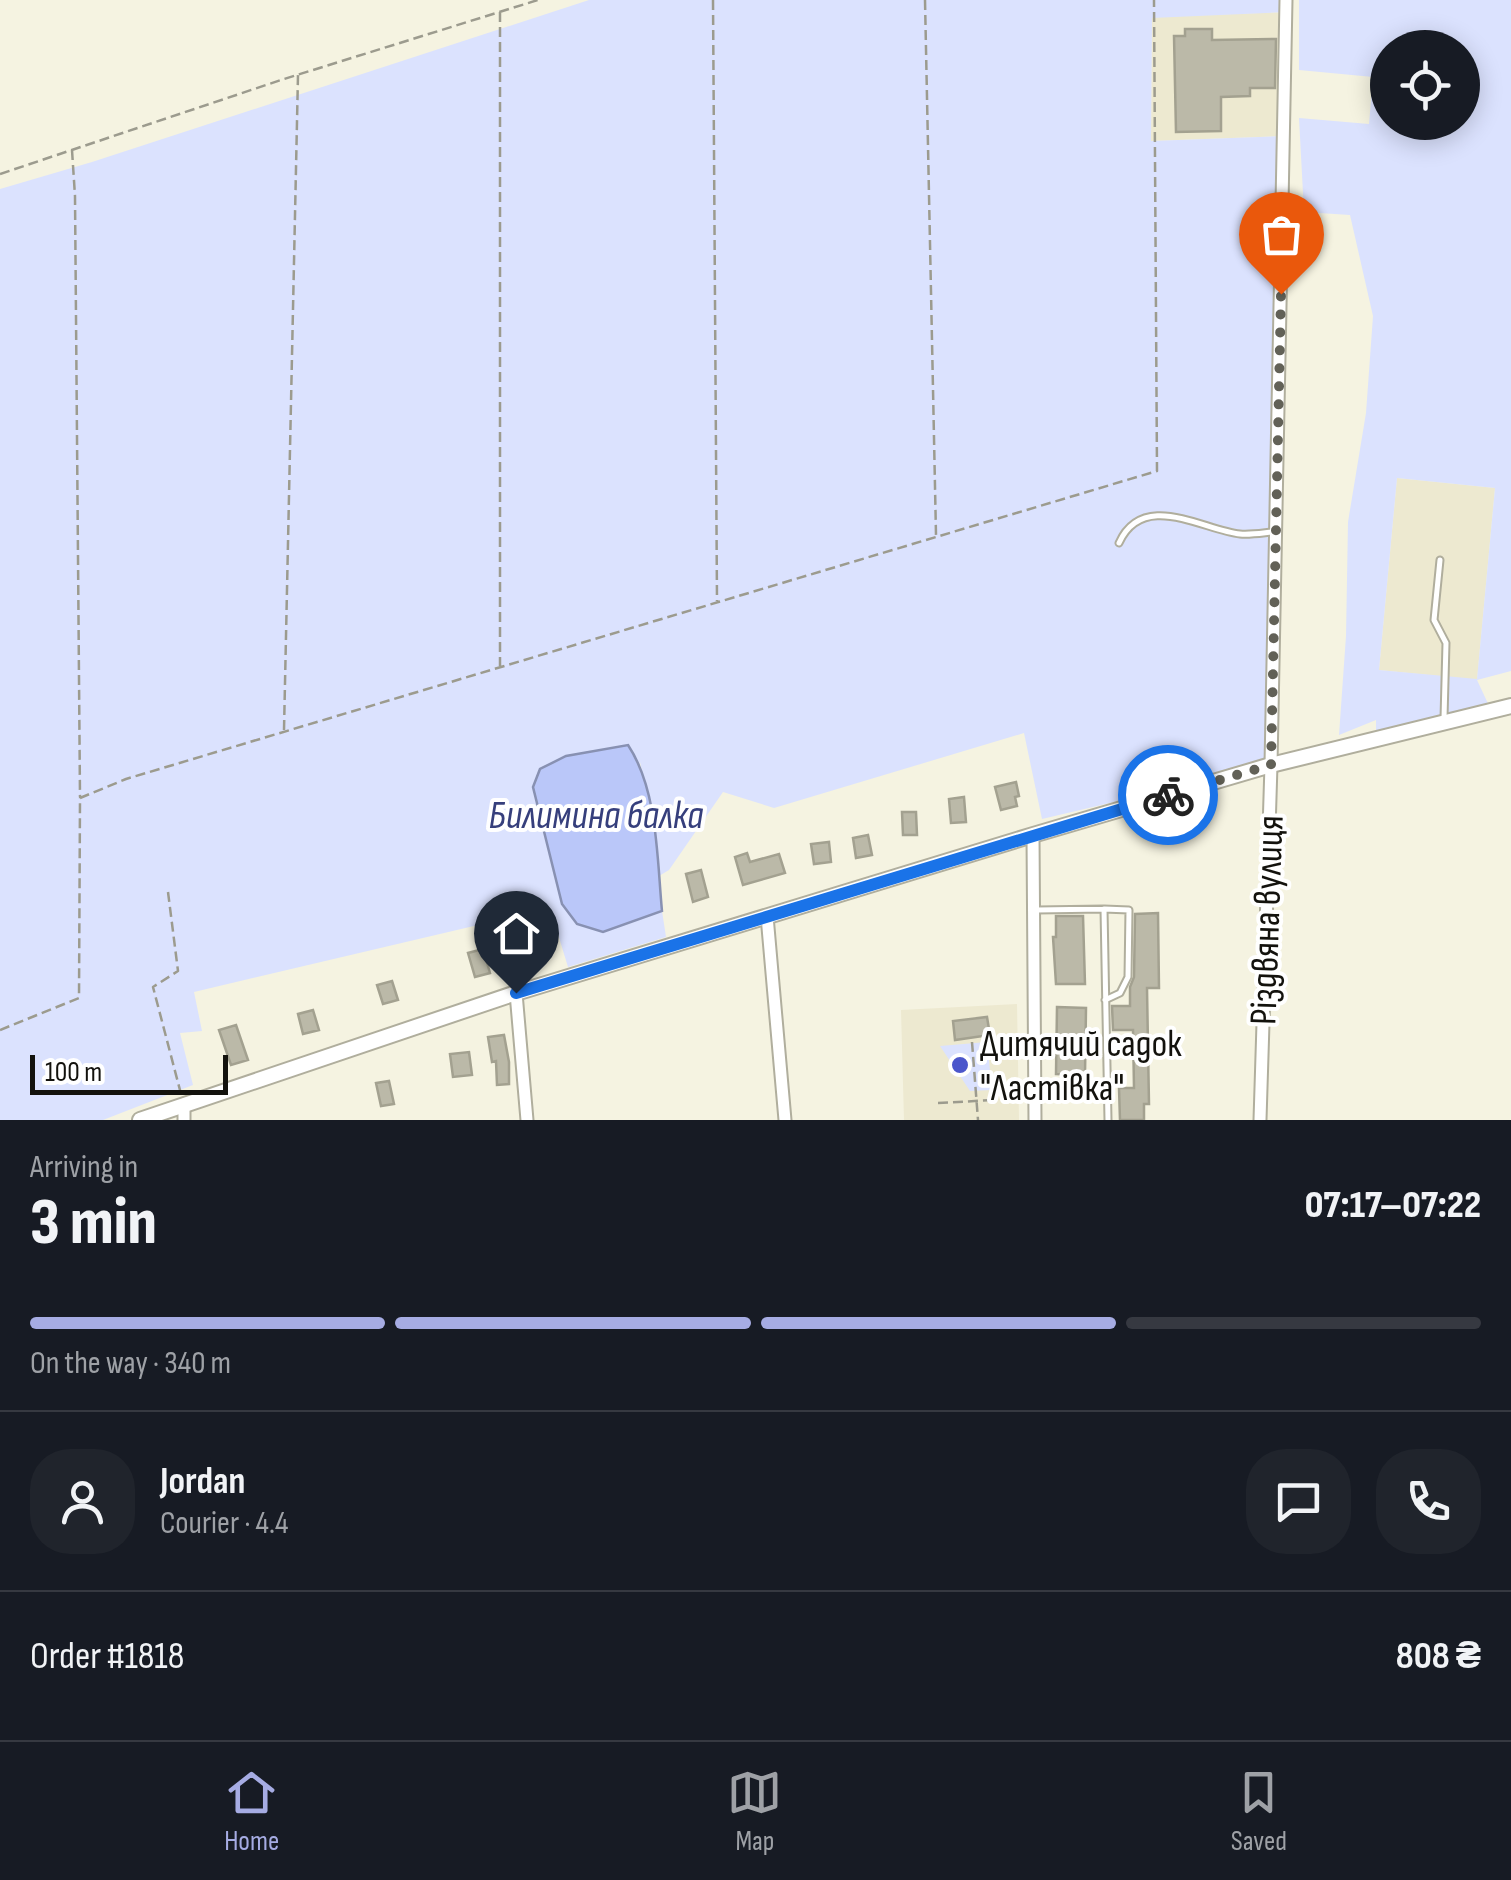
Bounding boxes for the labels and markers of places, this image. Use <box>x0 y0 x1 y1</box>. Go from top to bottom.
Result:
pin <box>1239 192 1324 295</box>
pin <box>474 891 559 994</box>
place label: Дитячий садок "Ластівка" <box>980 1022 1182 1111</box>
marker: Дитячий садок "Ластівка" <box>949 1054 971 1076</box>

